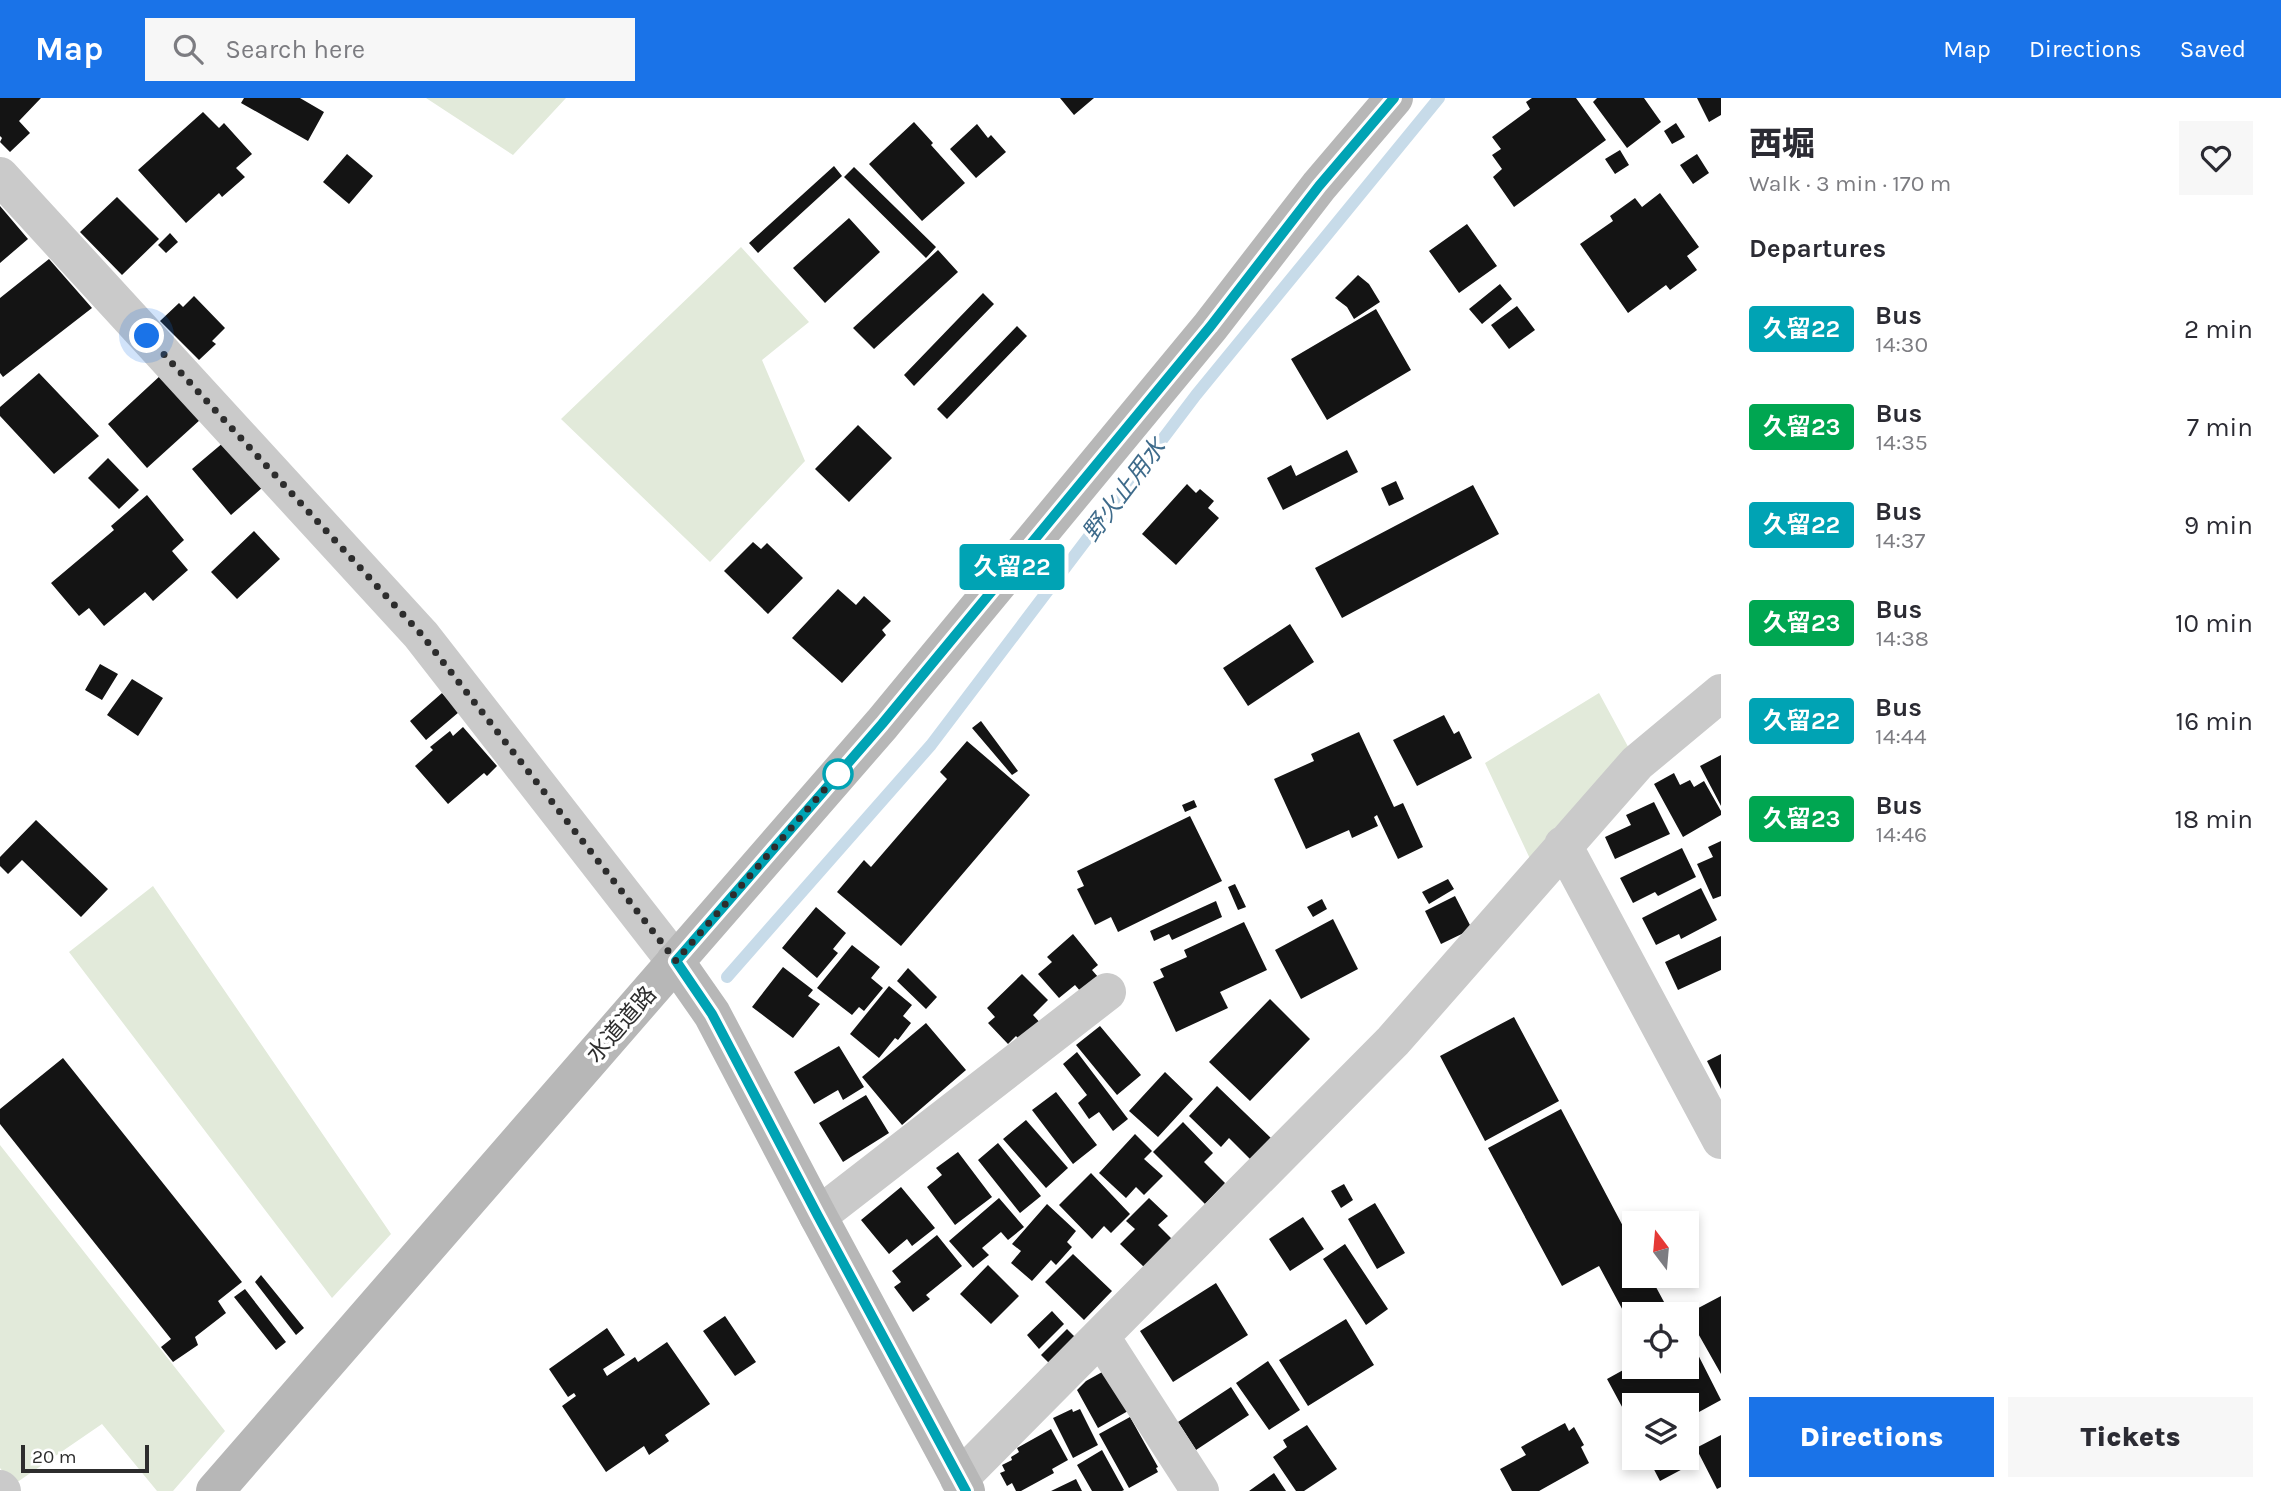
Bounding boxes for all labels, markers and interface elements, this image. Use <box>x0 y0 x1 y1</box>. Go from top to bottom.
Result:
search box <box>145 18 635 81</box>
text: Map <box>35 30 103 68</box>
icon: search <box>169 30 207 68</box>
text: Search here <box>225 34 365 65</box>
text: Map <box>1943 35 1991 63</box>
text: Directions <box>2029 35 2142 63</box>
text: Saved <box>2180 35 2246 63</box>
button: heart <box>2179 121 2253 195</box>
text: 西堀 <box>1749 125 1815 163</box>
text: Walk · 3 min · 170 m <box>1749 170 1951 197</box>
text: Departures <box>1749 233 1886 264</box>
text: Bus <box>1875 300 1922 331</box>
text: 2 min <box>2184 314 2253 345</box>
text: 久留22 <box>1763 315 1840 343</box>
your location <box>129 318 164 353</box>
text: 14:30 <box>1875 331 1928 358</box>
text: Bus <box>1875 398 1922 429</box>
text: 7 min <box>2187 412 2253 443</box>
text: 久留23 <box>1763 413 1840 441</box>
text: 14:35 <box>1875 429 1928 456</box>
water label: 野火止用水 <box>1077 431 1173 546</box>
text: Bus <box>1875 496 1922 527</box>
text: 9 min <box>2184 510 2253 541</box>
text: 久留22 <box>1763 511 1840 539</box>
text: 14:37 <box>1875 527 1925 554</box>
line badge: 久留22 <box>963 544 1061 590</box>
text: 久留22 <box>973 553 1051 581</box>
text: Bus <box>1875 594 1922 625</box>
text: 10 min <box>2175 608 2253 639</box>
text: 久留23 <box>1763 609 1840 637</box>
text: 14:38 <box>1875 625 1929 652</box>
text: Bus <box>1875 692 1922 723</box>
text: 16 min <box>2176 706 2253 737</box>
text: 久留22 <box>1763 707 1840 735</box>
text: 14:44 <box>1875 723 1927 750</box>
unlabelled marker <box>823 759 853 789</box>
text: Bus <box>1875 790 1922 821</box>
text: 18 min <box>2174 804 2253 835</box>
text: 久留23 <box>1763 805 1840 833</box>
text: 14:46 <box>1875 821 1927 848</box>
street label: 水道道路 <box>581 981 662 1068</box>
north arrow <box>1622 1211 1699 1288</box>
map controls <box>1622 1211 1699 1470</box>
button: locate <box>1622 1302 1699 1379</box>
button: layers <box>1622 1393 1699 1470</box>
button: Directions <box>1749 1397 1994 1477</box>
button: Tickets <box>2008 1397 2253 1477</box>
scale bar <box>21 1442 149 1474</box>
text: 20 m <box>32 1446 77 1468</box>

